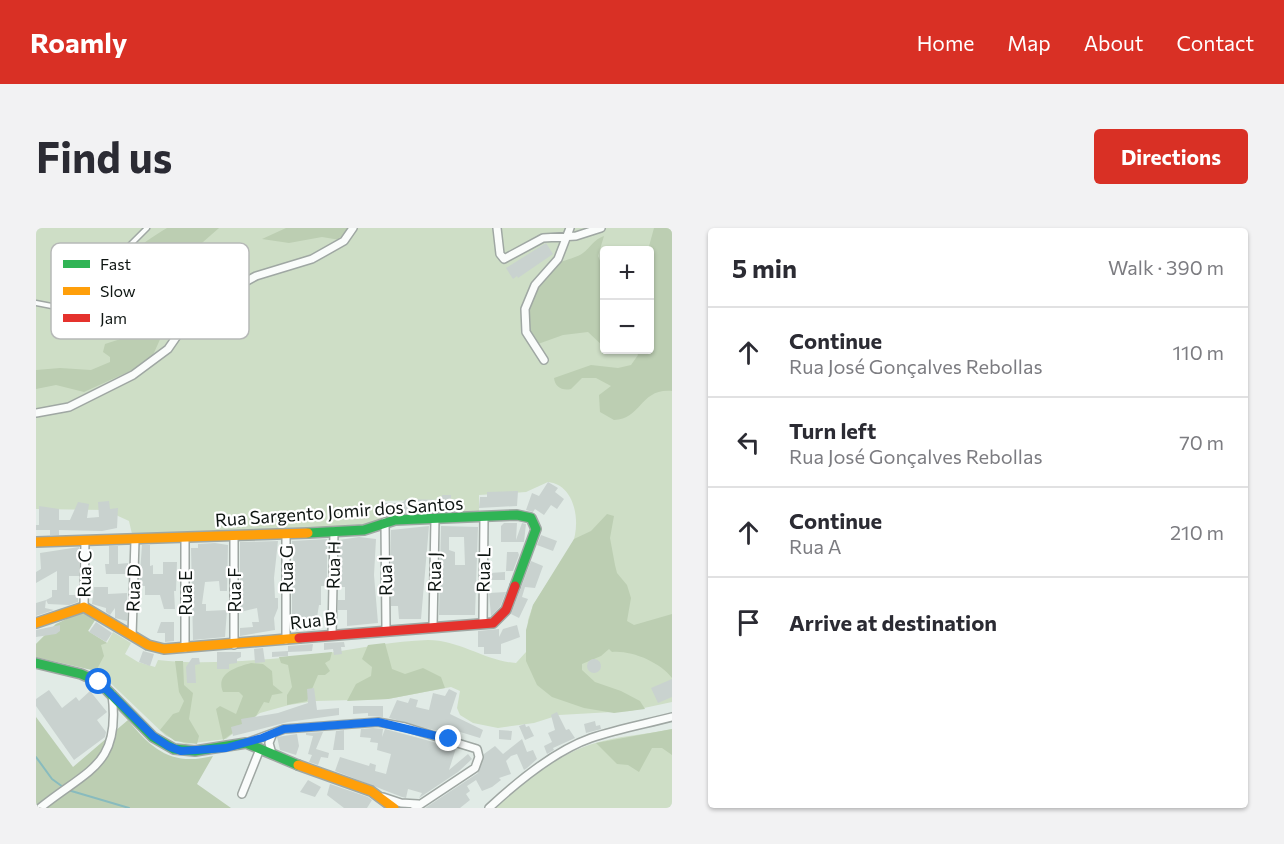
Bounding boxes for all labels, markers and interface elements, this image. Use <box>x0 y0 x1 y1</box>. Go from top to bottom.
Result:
text: Roamly <box>30 25 127 59</box>
text: Home <box>917 30 974 55</box>
text: Map <box>1007 30 1051 55</box>
text: About <box>1084 30 1143 55</box>
text: Contact <box>1176 30 1254 55</box>
button: Directions <box>1094 129 1248 184</box>
text: Find us <box>36 130 172 182</box>
legend <box>51 243 249 339</box>
map controls <box>600 246 654 354</box>
button: + <box>600 246 654 300</box>
text: 5 min <box>732 252 797 283</box>
text: Fast <box>100 254 131 273</box>
text: Walk · 390 m <box>1108 255 1224 279</box>
text: Slow <box>100 281 136 300</box>
button: − <box>600 300 654 354</box>
text: Jam <box>100 308 127 327</box>
text: Continue <box>789 327 882 354</box>
icon: ahead <box>732 336 765 369</box>
text: 110 m <box>1173 340 1224 364</box>
text: Rua José Gonçalves Rebollas <box>789 354 1042 378</box>
text: Turn left <box>789 417 876 444</box>
icon: left <box>732 426 765 459</box>
text: 70 m <box>1179 430 1224 454</box>
text: Rua José Gonçalves Rebollas <box>789 444 1042 468</box>
street label: Rua Sargento Jomir dos Santos <box>214 491 464 531</box>
text: Continue <box>789 507 882 534</box>
icon: ahead <box>732 516 765 549</box>
text: 210 m <box>1170 520 1224 544</box>
text: Rua A <box>789 534 842 558</box>
street label: Rua H <box>322 541 344 589</box>
street label: Rua G <box>275 545 297 593</box>
street label: Rua L <box>472 547 494 593</box>
street label: Rua C <box>73 550 95 598</box>
street label: Rua J <box>423 552 445 592</box>
street label: Rua I <box>374 556 396 596</box>
street label: Rua D <box>121 564 145 612</box>
street label: Rua F <box>223 567 245 613</box>
street label: Rua E <box>174 570 196 616</box>
icon: arrive <box>732 606 765 639</box>
street label: Rua B <box>289 607 337 633</box>
text: Arrive at destination <box>789 609 997 636</box>
route start <box>85 668 111 694</box>
route end <box>435 725 461 751</box>

